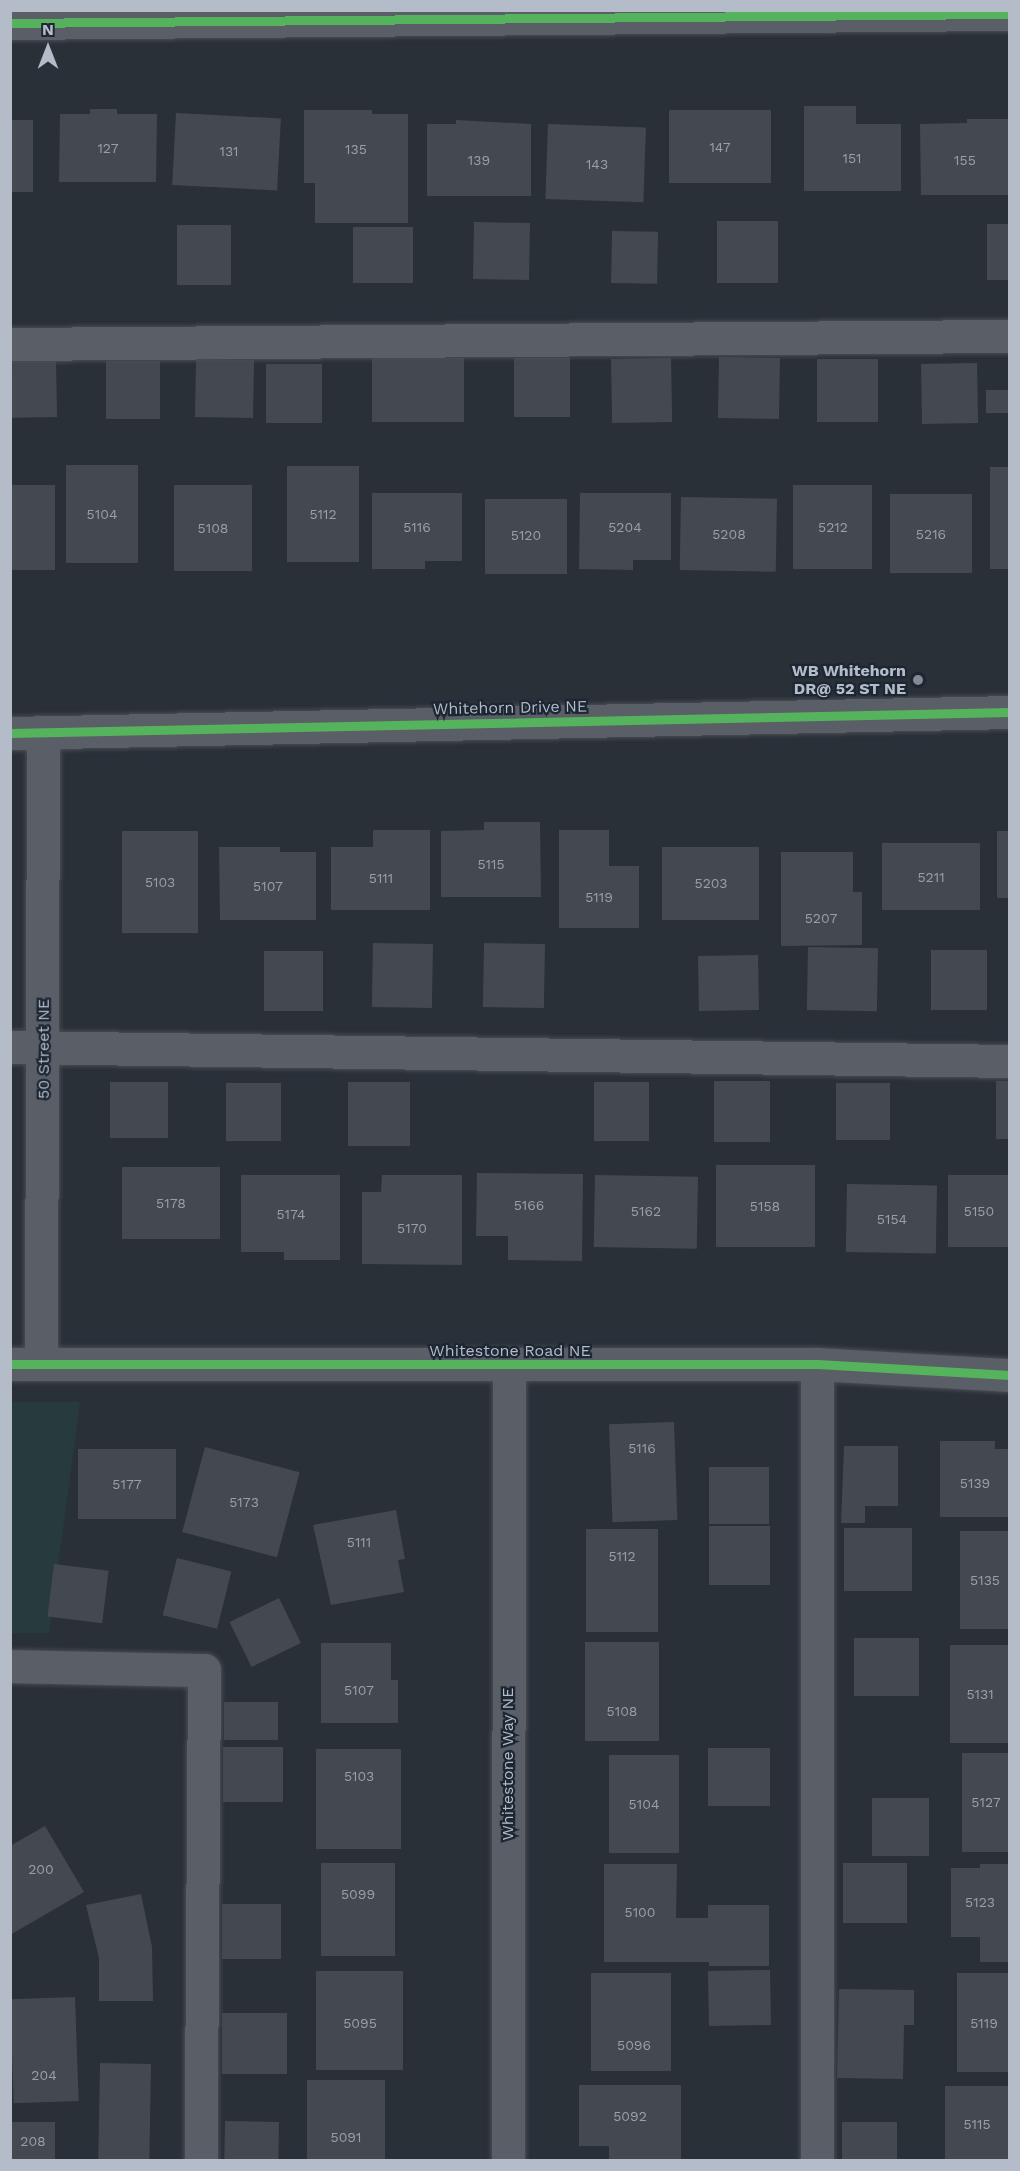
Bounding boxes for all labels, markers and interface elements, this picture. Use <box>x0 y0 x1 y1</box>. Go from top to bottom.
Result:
north arrow <box>18 18 78 78</box>
text: N <box>42 20 54 39</box>
house number: 147 <box>709 139 731 155</box>
house number: 127 <box>97 140 119 156</box>
house number: 135 <box>345 141 367 157</box>
house number: 131 <box>219 143 239 159</box>
house number: 151 <box>842 150 862 166</box>
house number: 139 <box>468 152 490 168</box>
house number: 155 <box>954 152 976 168</box>
house number: 143 <box>586 156 608 172</box>
house number: 5104 <box>87 506 117 522</box>
house number: 5112 <box>309 506 337 522</box>
house number: 5116 <box>403 519 431 535</box>
house number: 5204 <box>608 519 642 535</box>
house number: 5212 <box>818 519 848 535</box>
house number: 5108 <box>198 520 228 536</box>
house number: 5208 <box>712 526 746 542</box>
house number: 5216 <box>916 526 946 542</box>
house number: 5120 <box>511 527 541 543</box>
place label: WB Whitehorn DR@ 52 ST NE <box>791 661 906 699</box>
marker: WB Whitehorn DR@ 52 ST NE <box>911 673 925 687</box>
street label: Whitehorn Drive NE <box>433 697 587 719</box>
house number: 5115 <box>477 856 505 872</box>
house number: 5211 <box>917 869 945 885</box>
house number: 5111 <box>369 870 393 886</box>
house number: 5103 <box>145 874 175 890</box>
house number: 5203 <box>695 875 727 891</box>
house number: 5107 <box>253 878 283 894</box>
house number: 5119 <box>585 889 613 905</box>
house number: 5207 <box>805 910 837 926</box>
street label: 50 Street NE <box>34 999 54 1099</box>
house number: 5178 <box>156 1195 186 1211</box>
house number: 5166 <box>514 1197 544 1213</box>
house number: 5158 <box>750 1198 780 1214</box>
house number: 5162 <box>631 1203 661 1219</box>
house number: 5150 <box>964 1203 994 1219</box>
house number: 5174 <box>276 1206 306 1222</box>
house number: 5154 <box>877 1211 907 1227</box>
house number: 5170 <box>397 1220 427 1236</box>
street label: Whitestone Road NE <box>429 1341 591 1361</box>
house number: 5116 <box>628 1440 656 1456</box>
house number: 5139 <box>960 1475 990 1491</box>
house number: 5177 <box>112 1476 142 1492</box>
house number: 5173 <box>229 1494 259 1510</box>
house number: 5111 <box>347 1534 371 1550</box>
house number: 5112 <box>608 1548 636 1564</box>
house number: 5135 <box>970 1572 1000 1588</box>
house number: 5107 <box>344 1682 374 1698</box>
house number: 5131 <box>966 1686 994 1702</box>
street label: Whitestone Way NE <box>498 1687 518 1841</box>
house number: 5108 <box>607 1703 637 1719</box>
house number: 5103 <box>344 1768 374 1784</box>
house number: 5127 <box>971 1794 1001 1810</box>
house number: 5104 <box>629 1796 659 1812</box>
house number: 200 <box>28 1861 54 1877</box>
house number: 5099 <box>341 1886 375 1902</box>
house number: 5123 <box>965 1894 995 1910</box>
house number: 5100 <box>624 1904 656 1920</box>
house number: 5095 <box>343 2015 377 2031</box>
house number: 5119 <box>970 2015 998 2031</box>
house number: 5096 <box>617 2037 651 2053</box>
house number: 204 <box>31 2067 57 2083</box>
house number: 5092 <box>613 2108 647 2124</box>
house number: 5115 <box>963 2116 991 2132</box>
house number: 5091 <box>331 2129 361 2145</box>
house number: 208 <box>20 2133 46 2149</box>

